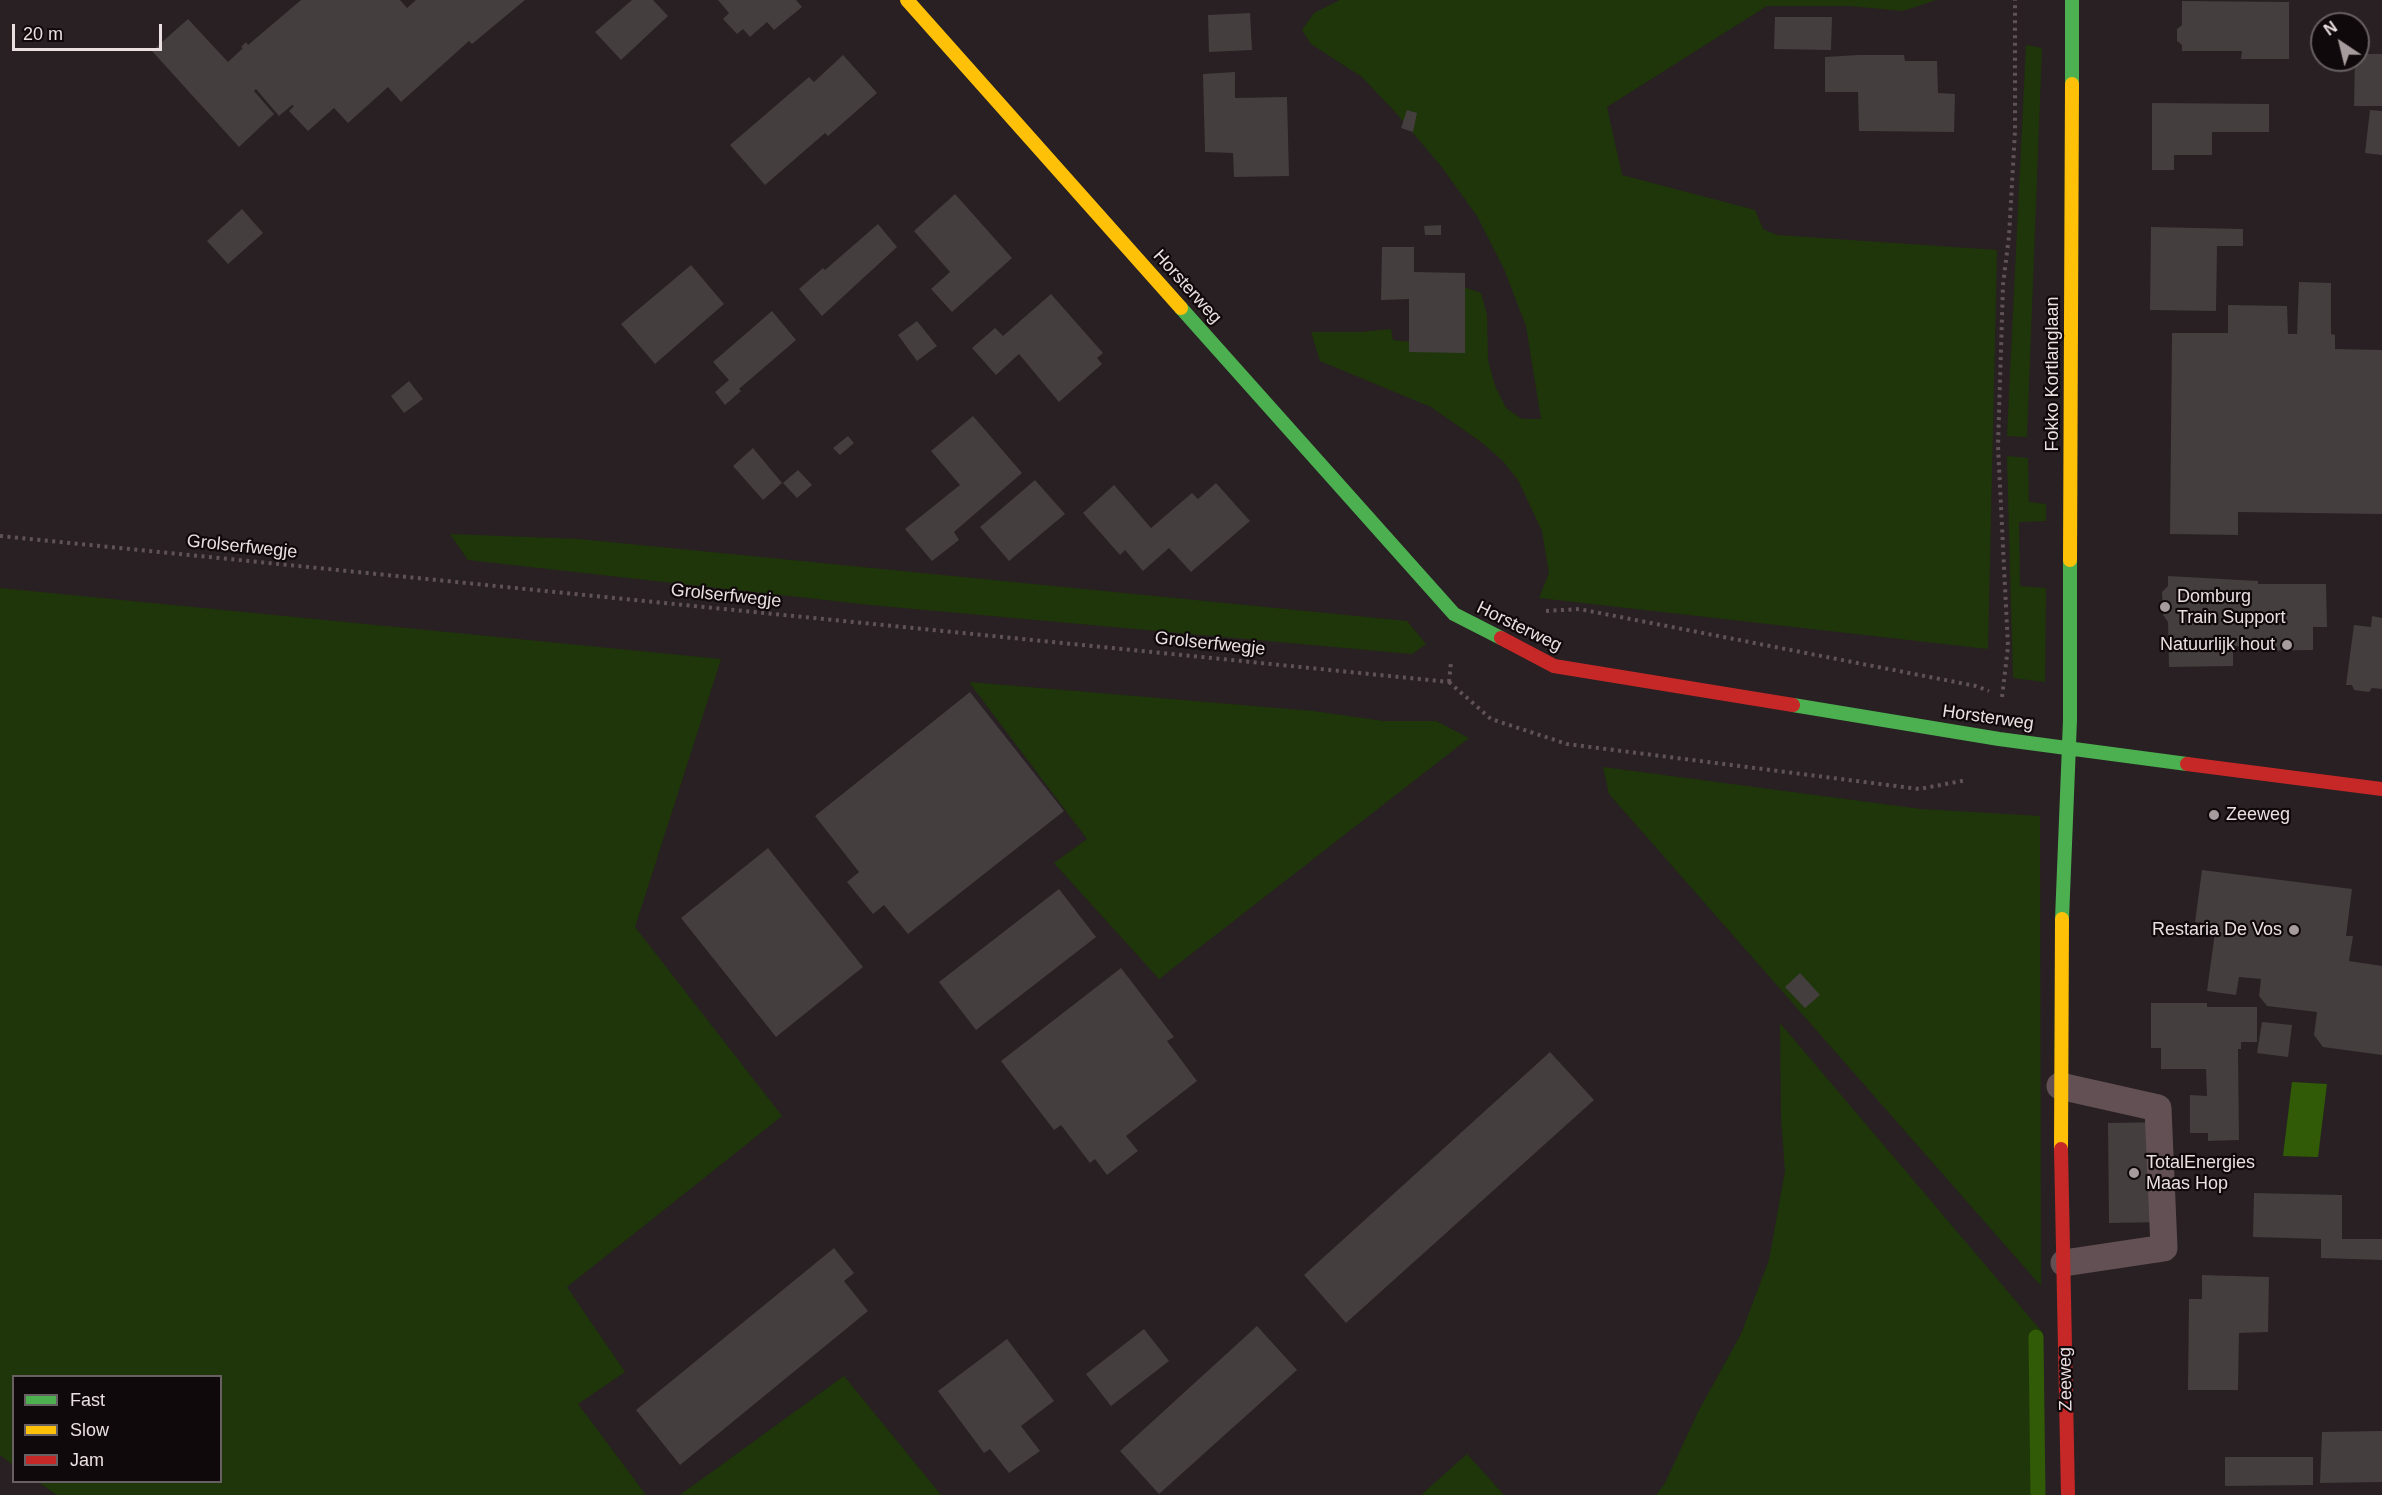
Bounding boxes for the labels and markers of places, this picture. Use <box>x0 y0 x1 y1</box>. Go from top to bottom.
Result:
place label: Domburg Train Support <box>2177 586 2285 628</box>
marker: Domburg Train Support <box>2158 600 2172 614</box>
place label: Natuurlijk hout <box>2160 634 2275 656</box>
marker: Natuurlijk hout <box>2280 638 2294 652</box>
place label: Zeeweg <box>2226 804 2290 826</box>
marker: Zeeweg <box>2207 808 2221 822</box>
place label: Restaria De Vos <box>2152 919 2282 941</box>
marker: Restaria De Vos <box>2287 923 2301 937</box>
place label: TotalEnergies Maas Hop <box>2146 1152 2255 1194</box>
marker: TotalEnergies Maas Hop <box>2127 1166 2141 1180</box>

